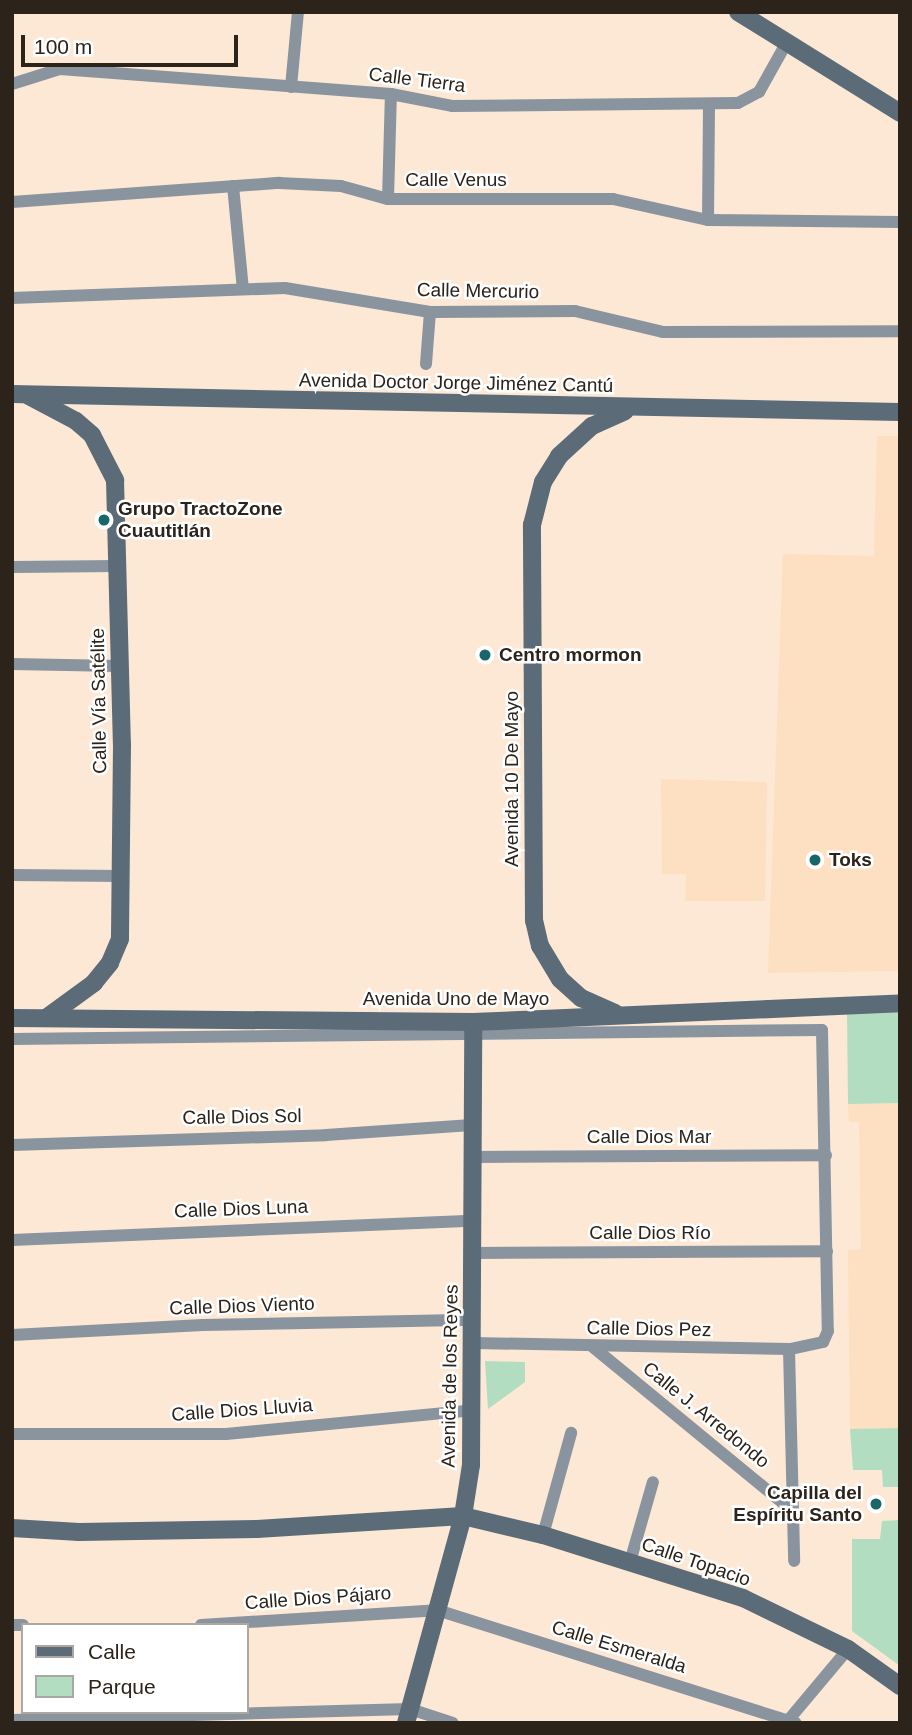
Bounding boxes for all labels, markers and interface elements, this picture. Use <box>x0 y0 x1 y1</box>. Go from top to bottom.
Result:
scale bar <box>24 21 242 65</box>
text: 100 m <box>34 35 92 58</box>
street label: Calle Tierra <box>367 63 467 97</box>
street label: Calle Venus <box>405 169 507 191</box>
street label: Calle Mercurio <box>417 279 539 303</box>
street label: Avenida Doctor Jorge Jiménez Cantú <box>299 369 613 397</box>
place label: Grupo TractoZone Cuautitlán <box>118 498 283 542</box>
marker: Grupo TractoZone Cuautitlán <box>96 512 112 528</box>
street label: Calle Vía Satélite <box>86 628 112 774</box>
place label: Centro mormon <box>499 644 642 666</box>
marker: Centro mormon <box>477 647 493 663</box>
street label: Avenida 10 De Mayo <box>501 691 523 867</box>
place label: Toks <box>829 849 872 871</box>
marker: Toks <box>807 852 823 868</box>
street label: Avenida Uno de Mayo <box>363 988 549 1010</box>
street label: Calle Dios Sol <box>182 1105 302 1129</box>
street label: Calle Dios Mar <box>587 1126 711 1148</box>
street label: Calle Dios Luna <box>174 1195 308 1223</box>
street label: Calle Dios Río <box>589 1222 711 1244</box>
street label: Avenida de los Reyes <box>437 1284 463 1468</box>
street label: Calle Dios Viento <box>169 1292 315 1320</box>
street label: Calle Dios Pez <box>587 1317 711 1341</box>
street label: Calle J. Arredondo <box>638 1357 774 1473</box>
street label: Calle Dios Lluvia <box>171 1394 313 1426</box>
place label: Capilla del Espíritu Santo <box>733 1482 862 1526</box>
marker: Capilla del Espíritu Santo <box>868 1496 884 1512</box>
street label: Calle Topacio <box>638 1533 754 1591</box>
street label: Calle Dios Pájaro <box>244 1582 392 1614</box>
street label: Calle Esmeralda <box>549 1616 689 1678</box>
legend <box>21 1623 248 1714</box>
text: Calle <box>88 1640 136 1663</box>
text: Parque <box>88 1675 156 1698</box>

